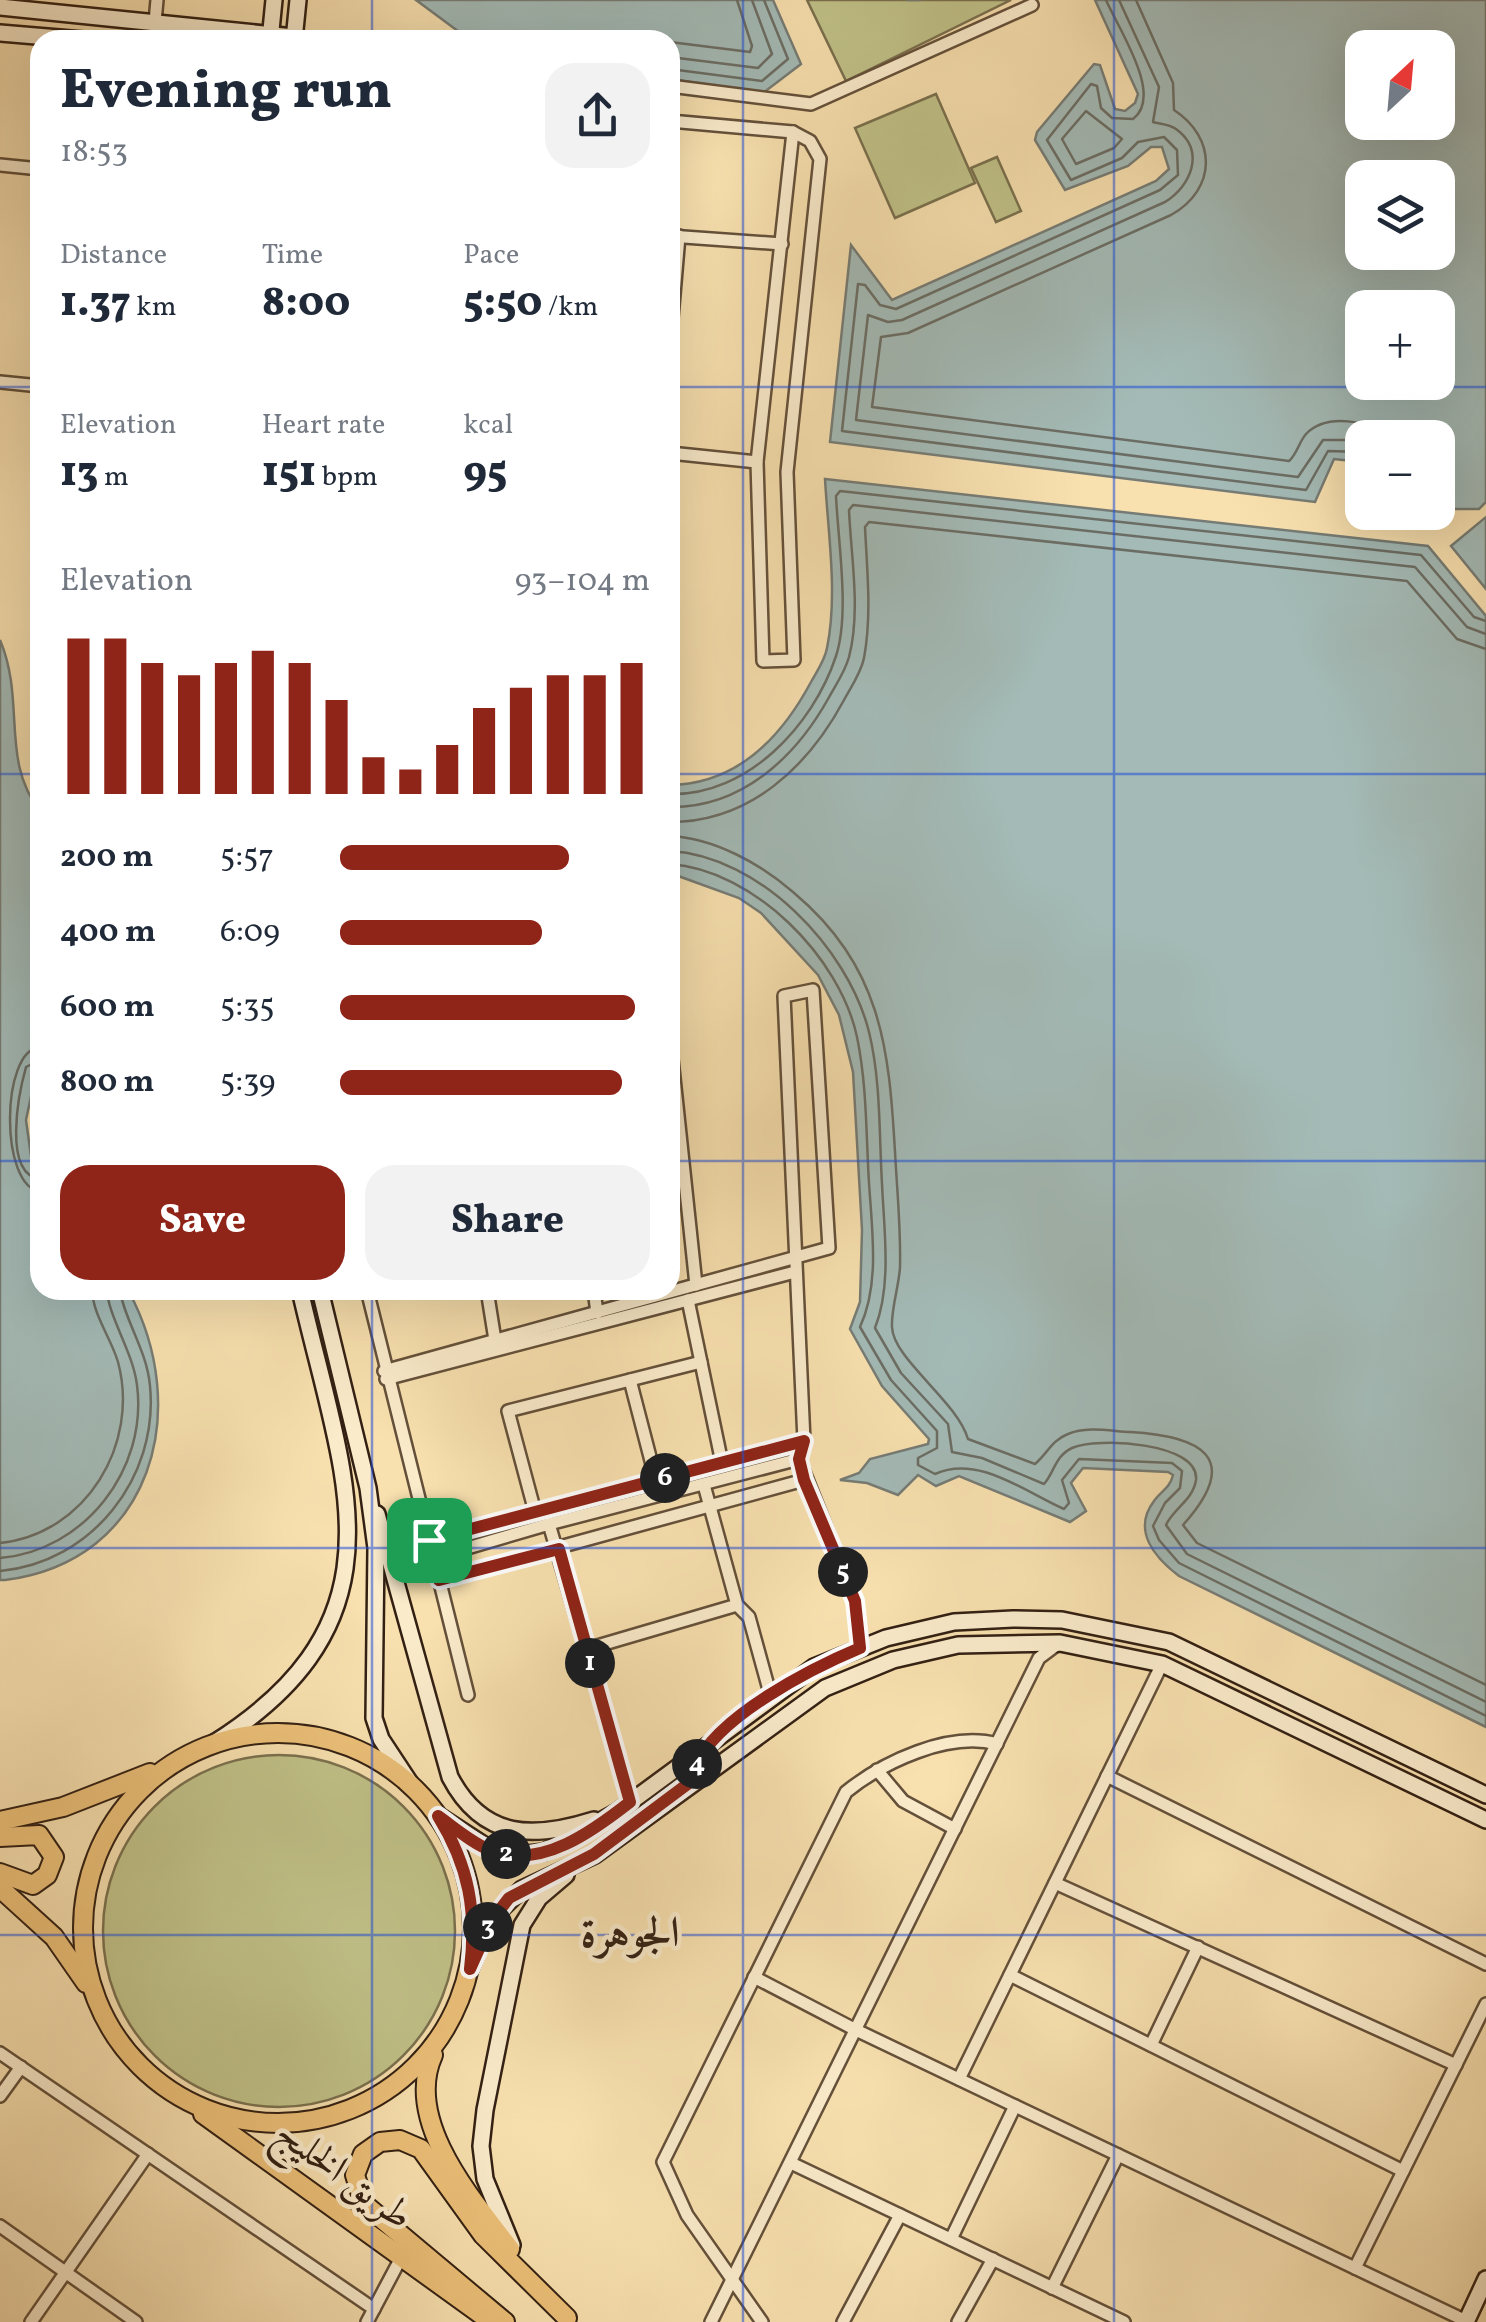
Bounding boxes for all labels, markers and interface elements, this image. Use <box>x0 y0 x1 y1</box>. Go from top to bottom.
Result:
north arrow <box>1345 30 1455 140</box>
map controls <box>1345 30 1455 530</box>
text: Evening run <box>60 55 392 131</box>
button: share <box>545 63 650 168</box>
text: 18:53 <box>60 131 128 175</box>
button: layers <box>1345 160 1455 270</box>
text: Distance <box>60 236 167 275</box>
text: Time <box>262 236 323 275</box>
text: Pace <box>463 236 519 275</box>
text: 1.37 <box>60 275 131 334</box>
text: 8:00 <box>262 275 350 334</box>
text: 5:50 <box>463 275 542 334</box>
text: km <box>131 288 176 327</box>
text: /km <box>542 288 598 327</box>
button: + <box>1345 290 1455 400</box>
text: Elevation <box>60 406 176 445</box>
text: Heart rate <box>262 406 385 445</box>
text: kcal <box>463 406 513 445</box>
button: − <box>1345 420 1455 530</box>
text: 13 <box>60 445 98 504</box>
text: 151 <box>262 445 316 504</box>
text: 95 <box>463 445 507 504</box>
text: m <box>98 458 129 497</box>
text: bpm <box>316 458 378 497</box>
text: Elevation <box>60 560 193 604</box>
text: 93–104 m <box>515 560 650 604</box>
text: 200 m <box>60 836 154 880</box>
text: 5:57 <box>220 836 274 880</box>
text: 400 m <box>60 911 156 955</box>
text: 6:09 <box>220 911 280 955</box>
text: 600 m <box>60 986 155 1030</box>
text: 5:35 <box>220 986 275 1030</box>
text: 800 m <box>60 1061 155 1105</box>
text: 5:39 <box>220 1061 275 1105</box>
button: Save <box>60 1165 345 1280</box>
button: Share <box>365 1165 650 1280</box>
pin: 6 <box>640 1453 690 1503</box>
text: 6 <box>657 1458 673 1497</box>
pin <box>387 1498 472 1583</box>
icon: arrive <box>402 1513 457 1568</box>
pin: 5 <box>818 1547 868 1597</box>
text: 5 <box>836 1552 850 1591</box>
pin: 1 <box>565 1638 615 1688</box>
text: 1 <box>584 1643 596 1682</box>
pin: 4 <box>672 1739 722 1789</box>
text: 4 <box>689 1744 705 1783</box>
pin: 2 <box>481 1829 531 1879</box>
text: 2 <box>499 1834 513 1873</box>
pin: 3 <box>463 1902 513 1952</box>
district label: الجوهرة <box>581 1906 680 1965</box>
text: 3 <box>481 1907 495 1946</box>
street label: طريق الخليج <box>260 2107 423 2249</box>

